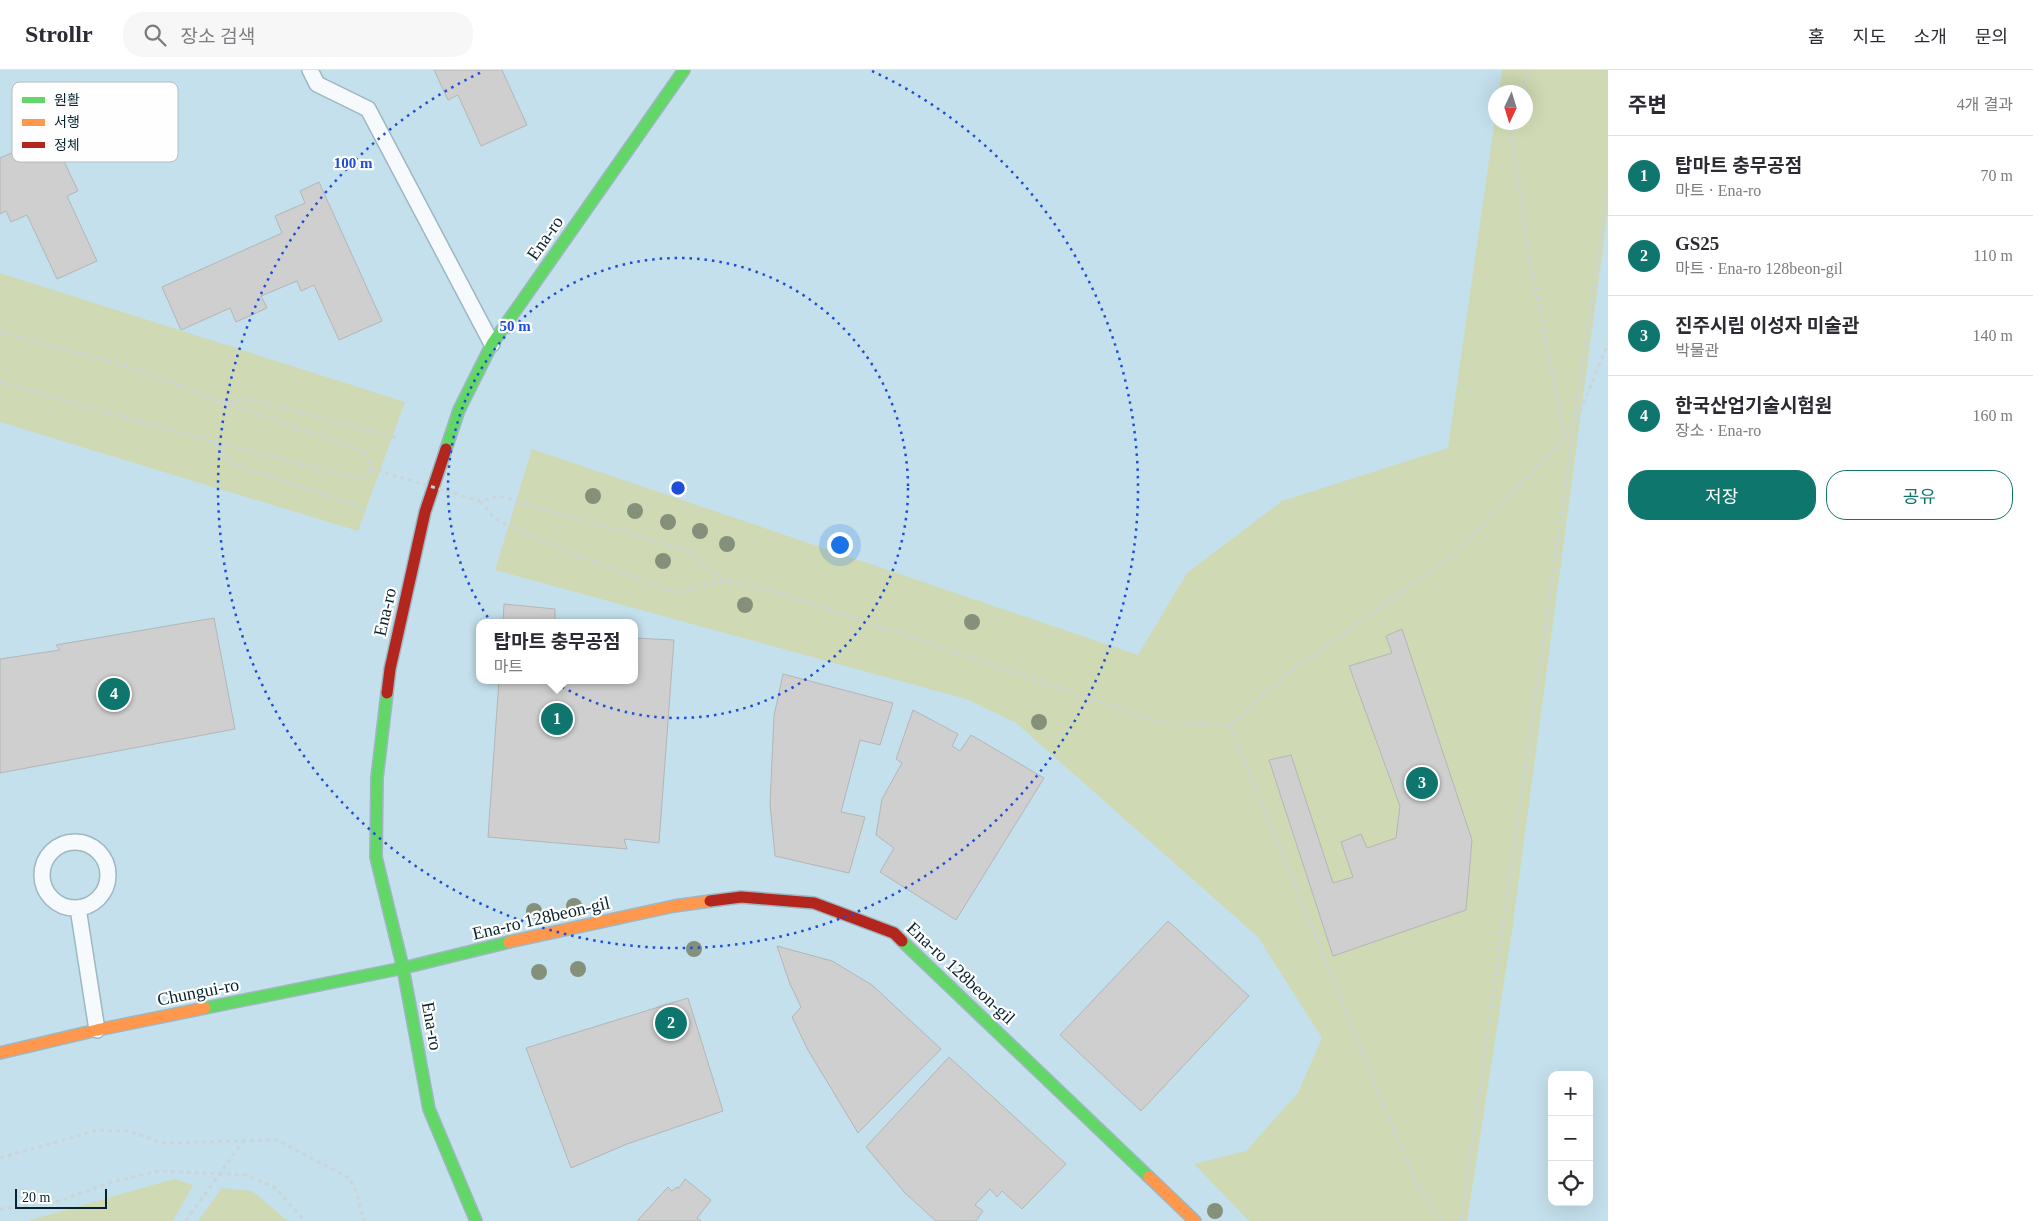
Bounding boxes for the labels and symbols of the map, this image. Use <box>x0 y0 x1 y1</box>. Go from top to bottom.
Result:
legend <box>12 82 178 162</box>
north arrow <box>1488 85 1533 130</box>
text: 원활 <box>54 93 80 108</box>
text: 서행 <box>54 115 80 130</box>
text: 정체 <box>54 138 80 153</box>
text: 100 m <box>334 155 373 171</box>
street label: Ena-ro <box>523 212 567 264</box>
text: 50 m <box>499 318 531 334</box>
centre of rings <box>669 479 687 497</box>
your location <box>827 532 853 558</box>
street label: Ena-ro <box>370 586 400 638</box>
pin: 4 <box>98 675 130 713</box>
pin: 1 <box>541 700 573 738</box>
pin: 3 <box>1406 764 1438 802</box>
street label: Ena-ro 128beon-gil <box>470 892 612 944</box>
street label: Ena-ro 128beon-gil <box>903 918 1019 1028</box>
street label: Chungui-ro <box>155 974 241 1010</box>
street label: Ena-ro <box>418 1000 446 1052</box>
pin: 2 <box>655 1004 687 1042</box>
scale bar <box>15 1186 108 1209</box>

